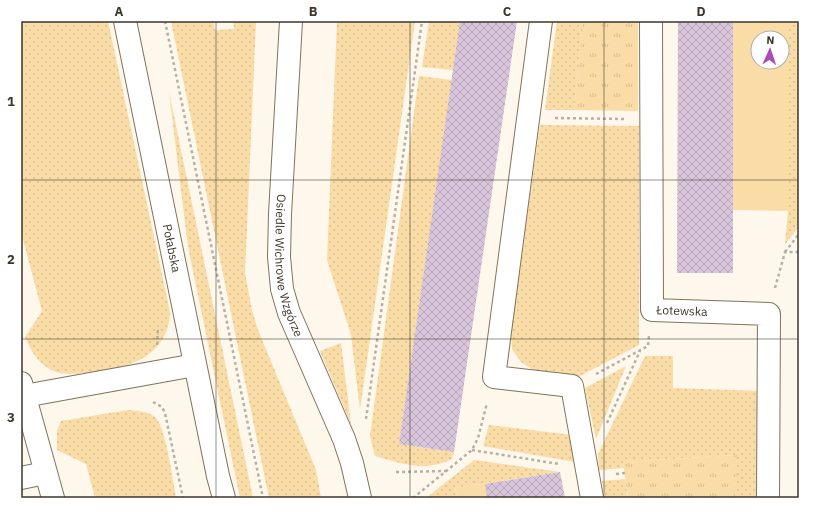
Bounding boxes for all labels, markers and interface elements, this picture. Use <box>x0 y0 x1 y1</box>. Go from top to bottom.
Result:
text: A <box>115 3 124 20</box>
text: B <box>309 3 318 20</box>
text: C <box>503 3 512 20</box>
text: D <box>696 3 706 20</box>
north arrow <box>750 30 790 70</box>
text: N <box>766 33 775 47</box>
text: 1 <box>7 93 15 110</box>
street label: Osiedle Wichrowe Wzgórze <box>272 194 307 339</box>
street label: Połabska <box>160 223 184 274</box>
text: 2 <box>7 251 15 268</box>
street label: Łotewska <box>655 302 708 319</box>
text: 3 <box>7 409 15 426</box>

